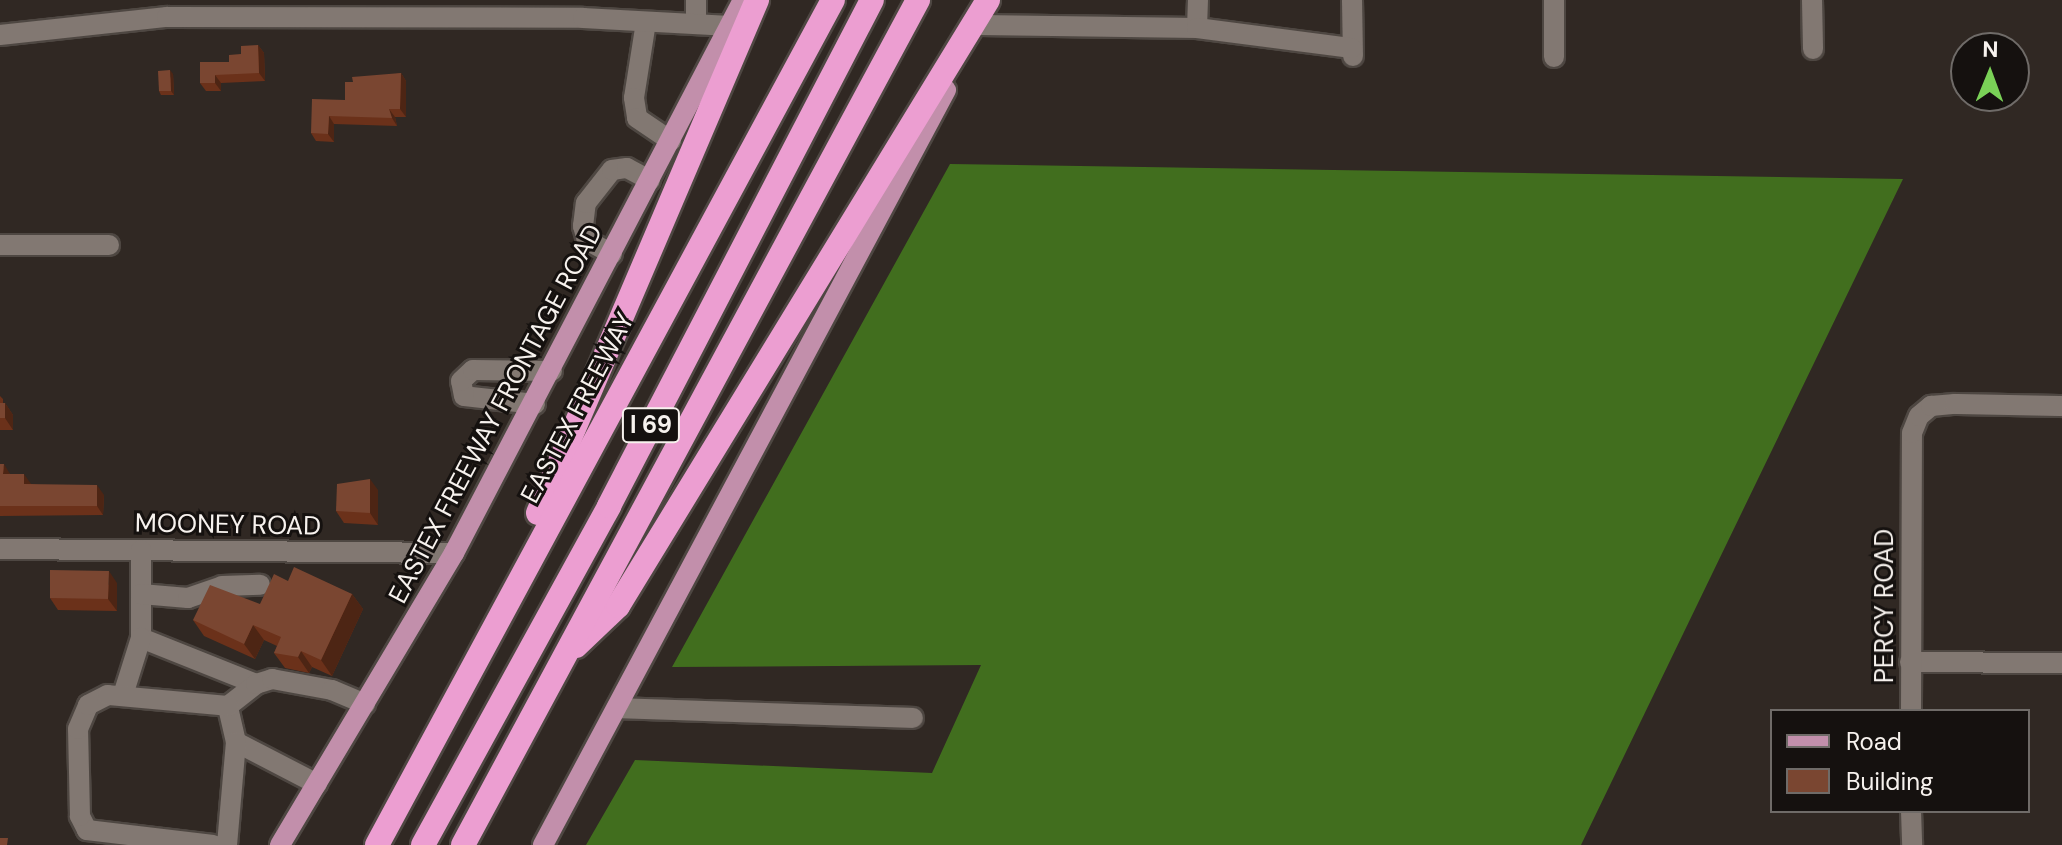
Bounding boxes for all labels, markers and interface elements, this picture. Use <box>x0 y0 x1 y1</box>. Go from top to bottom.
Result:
north arrow <box>1950 32 2030 112</box>
text: N <box>1982 35 1999 64</box>
street label: EASTEX FREEWAY FRONTAGE ROAD <box>383 219 609 609</box>
street label: EASTEX FREEWAY <box>515 308 641 508</box>
road number: I 69 <box>621 405 681 445</box>
street label: MOONEY ROAD <box>135 508 321 542</box>
street label: PERCY ROAD <box>1869 529 1901 683</box>
legend <box>1770 709 2030 813</box>
text: Road <box>1846 726 1902 757</box>
text: Building <box>1846 766 1933 797</box>

